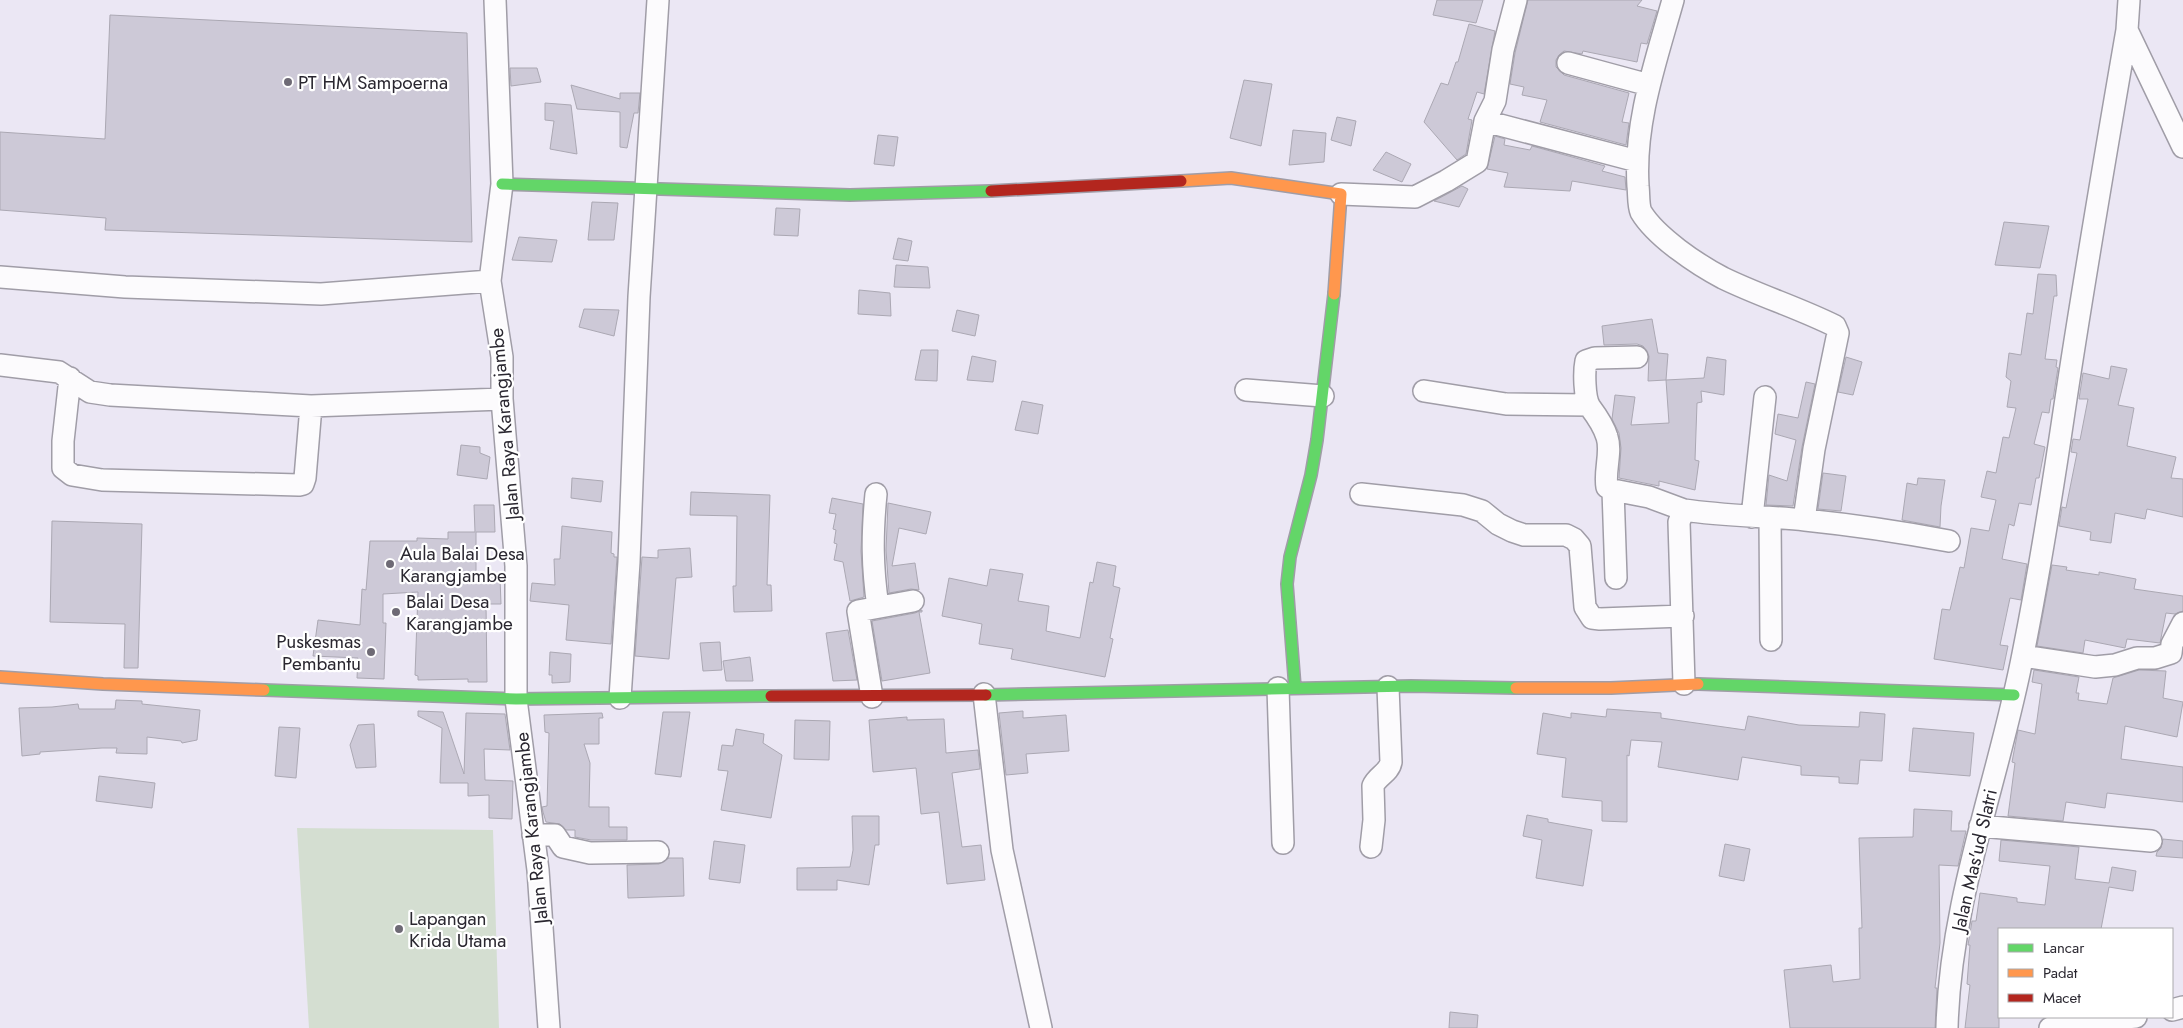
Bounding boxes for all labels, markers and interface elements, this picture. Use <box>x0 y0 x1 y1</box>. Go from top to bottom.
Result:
place label: PT HM Sampoerna <box>298 69 448 96</box>
marker: PT HM Sampoerna <box>282 76 294 88</box>
street label: Jalan Raya Karangjambe <box>483 327 527 524</box>
place label: Aula Balai Desa Karangjambe <box>400 540 525 589</box>
marker: Aula Balai Desa Karangjambe <box>384 558 396 570</box>
place label: Balai Desa Karangjambe <box>406 588 513 637</box>
marker: Balai Desa Karangjambe <box>390 606 402 618</box>
place label: Puskesmas Pembantu <box>276 628 361 677</box>
marker: Puskesmas Pembantu <box>365 646 377 658</box>
street label: Jalan Raya Karangjambe <box>508 731 555 928</box>
street label: Jalan Mas'ud Slatri <box>1944 786 2004 937</box>
place label: Lapangan Krida Utama <box>409 905 506 954</box>
marker: Lapangan Krida Utama <box>393 923 405 935</box>
legend <box>1998 928 2173 1018</box>
text: Lancar <box>2043 937 2085 959</box>
text: Padat <box>2043 962 2078 984</box>
text: Macet <box>2043 987 2081 1009</box>

